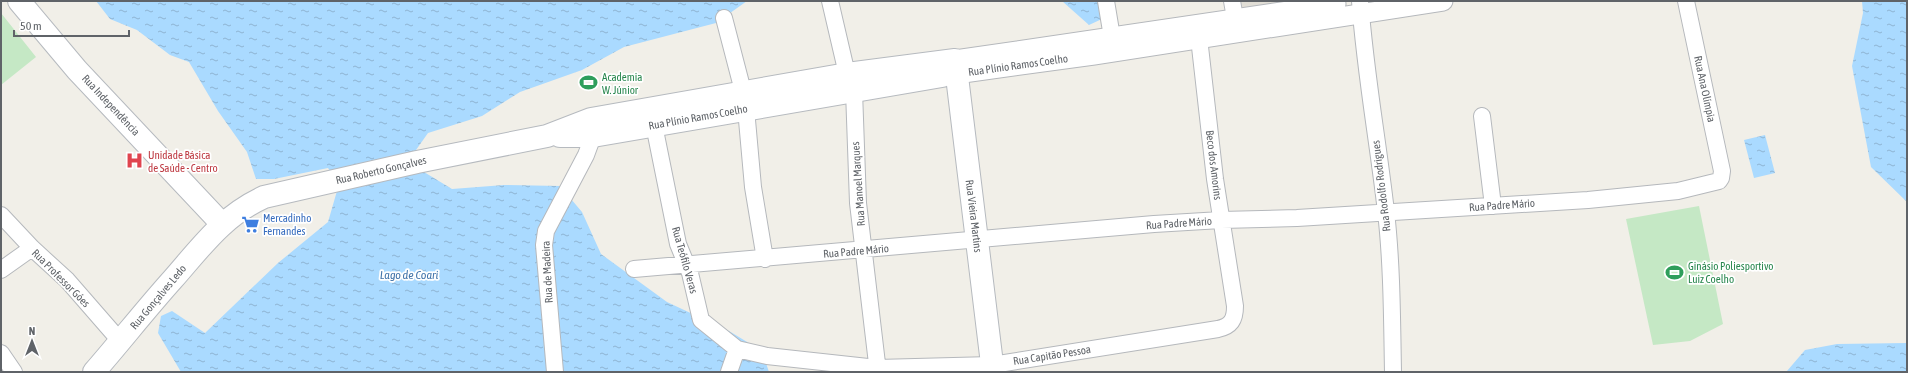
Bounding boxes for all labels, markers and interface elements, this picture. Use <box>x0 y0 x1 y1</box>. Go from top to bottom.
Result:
scale bar <box>14 12 129 38</box>
text: 50 m <box>20 19 42 33</box>
street label: Rua Plínio Ramos Coelho <box>967 52 1069 78</box>
street label: Rua Ana Olímpia <box>1692 55 1718 123</box>
place label: Academia W. Júnior <box>602 71 642 96</box>
street label: Rua Independência <box>80 72 142 138</box>
sports icon: Academia W. Júnior <box>579 73 599 93</box>
street label: Rua Plínio Ramos Coelho <box>647 102 749 132</box>
street label: Beco dos Amorins <box>1204 129 1224 201</box>
street label: Rua Rodolfo Rodrigues <box>1369 140 1393 232</box>
street label: Rua Manoel Marques <box>849 141 867 227</box>
place label: Unidade Básica de Saúde - Centro <box>148 149 218 174</box>
hospital icon: Unidade Básica de Saúde - Centro <box>125 151 145 171</box>
street label: Rua Roberto Gonçalves <box>334 154 428 186</box>
street label: Rua Vieira Martins <box>964 179 984 253</box>
street label: Rua Padre Mário <box>1469 197 1535 213</box>
place label: Mercadinho Fernandes <box>263 212 311 237</box>
supermarket icon: Mercadinho Fernandes <box>240 214 260 234</box>
street label: Rua Padre Mário <box>1146 215 1212 231</box>
street label: Rua Teófilo Veras <box>670 225 700 295</box>
street label: Rua de Madeira <box>539 240 555 304</box>
street label: Rua Padre Mário <box>823 242 889 260</box>
street label: Rua Professor Góes <box>30 247 92 309</box>
place label: Ginásio Poliesportivo Luiz Coelho <box>1688 260 1773 285</box>
street label: Rua Gonçalves Ledo <box>128 262 188 332</box>
sports icon: Ginásio Poliesportivo Luiz Coelho <box>1665 262 1685 282</box>
water label: Lago de Coari <box>380 268 439 282</box>
north arrow <box>12 321 52 361</box>
text: N <box>29 325 35 337</box>
street label: Rua Capitão Pessoa <box>1012 343 1092 367</box>

